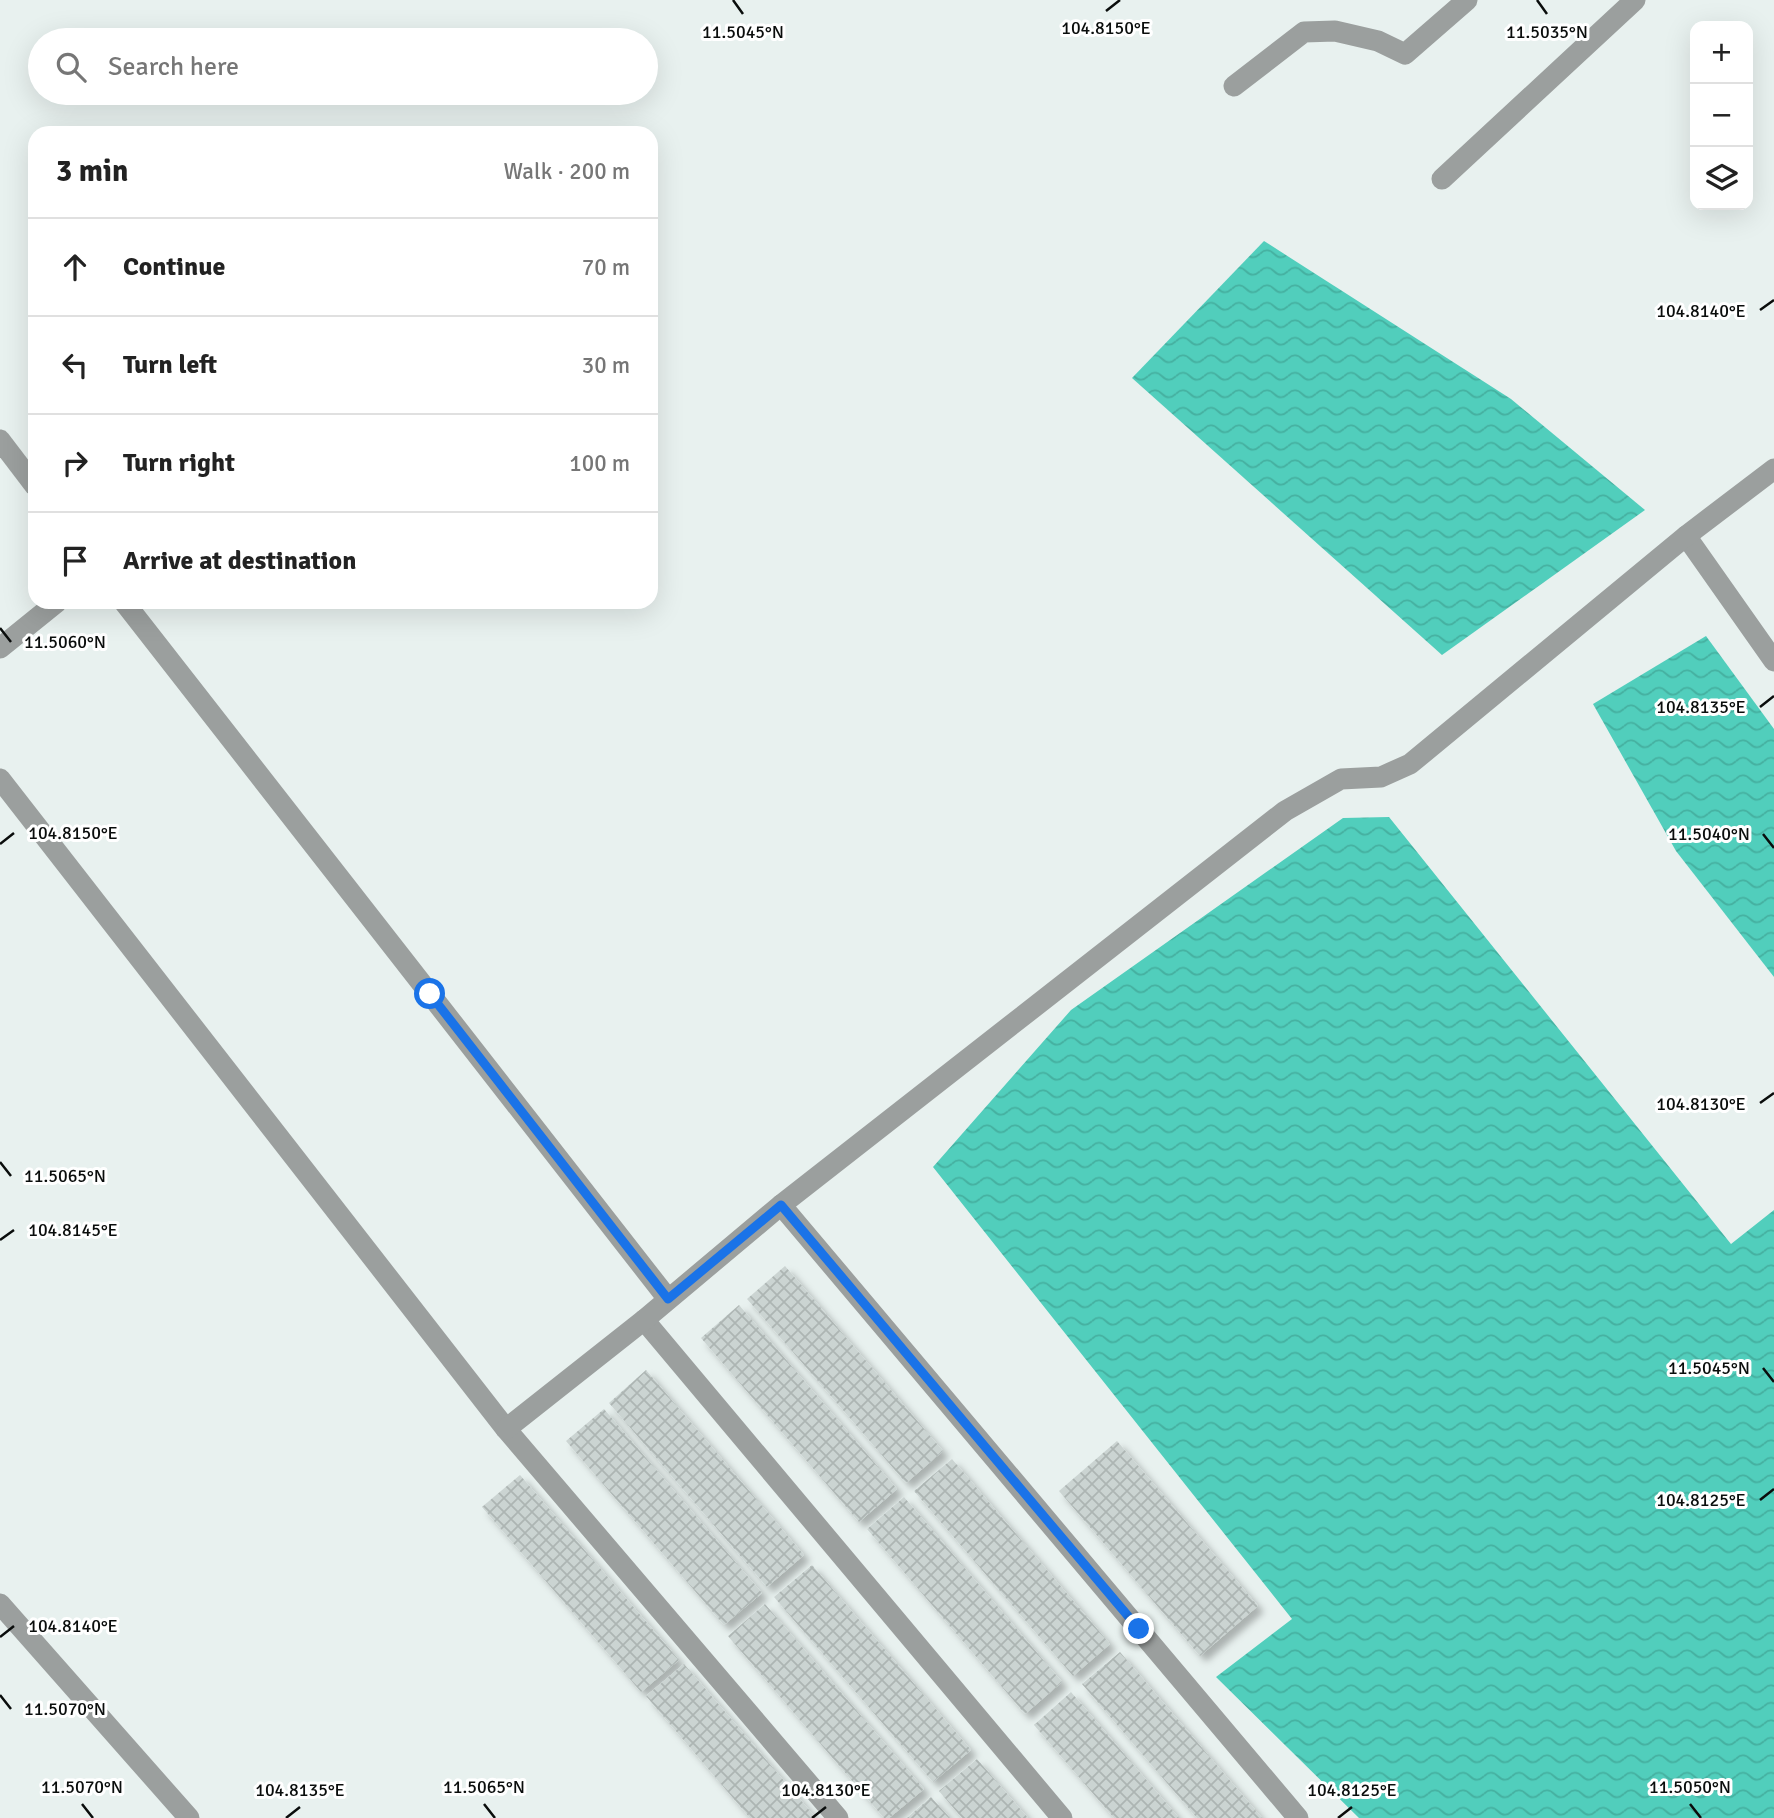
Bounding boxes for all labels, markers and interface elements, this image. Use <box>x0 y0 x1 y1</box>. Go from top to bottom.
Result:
text: 104.8150°E <box>1061 17 1151 39</box>
text: 11.5045°N <box>702 21 784 43</box>
text: 11.5035°N <box>1506 21 1588 43</box>
map controls <box>1690 21 1753 210</box>
button: + <box>1690 21 1753 84</box>
search box <box>28 28 658 105</box>
icon: search <box>52 48 90 86</box>
text: Search here <box>108 51 239 83</box>
button: − <box>1690 84 1753 147</box>
button: layers <box>1690 147 1753 210</box>
text: 3 min <box>56 153 128 190</box>
text: Walk · 200 m <box>504 157 630 186</box>
icon: ahead <box>56 248 94 286</box>
text: Continue <box>123 251 225 283</box>
text: 70 m <box>582 253 630 282</box>
text: 104.8140°E <box>1656 300 1746 322</box>
icon: left <box>56 346 94 384</box>
text: Turn left <box>123 349 217 381</box>
text: 30 m <box>582 351 630 380</box>
icon: right <box>56 444 94 482</box>
text: Turn right <box>123 447 235 479</box>
text: 100 m <box>569 449 630 478</box>
icon: arrive <box>56 542 94 580</box>
text: Arrive at destination <box>123 545 356 577</box>
text: 11.5060°N <box>24 631 106 653</box>
text: 104.8135°E <box>1656 696 1746 718</box>
text: 104.8150°E <box>28 822 118 844</box>
text: 11.5040°N <box>1668 823 1750 845</box>
route start <box>414 978 445 1009</box>
text: 104.8130°E <box>1656 1093 1746 1115</box>
text: 11.5065°N <box>24 1165 106 1187</box>
text: 104.8145°E <box>28 1219 118 1241</box>
text: 11.5045°N <box>1668 1357 1750 1379</box>
text: 104.8125°E <box>1656 1489 1746 1511</box>
route end <box>1123 1613 1154 1644</box>
text: 104.8140°E <box>28 1615 118 1637</box>
text: 11.5070°N <box>24 1698 106 1720</box>
text: 11.5070°N <box>41 1776 123 1798</box>
text: 11.5065°N <box>443 1776 525 1798</box>
text: 11.5050°N <box>1649 1776 1731 1798</box>
text: 104.8135°E <box>255 1779 345 1801</box>
text: 104.8130°E <box>781 1779 871 1801</box>
text: 104.8125°E <box>1307 1779 1397 1801</box>

